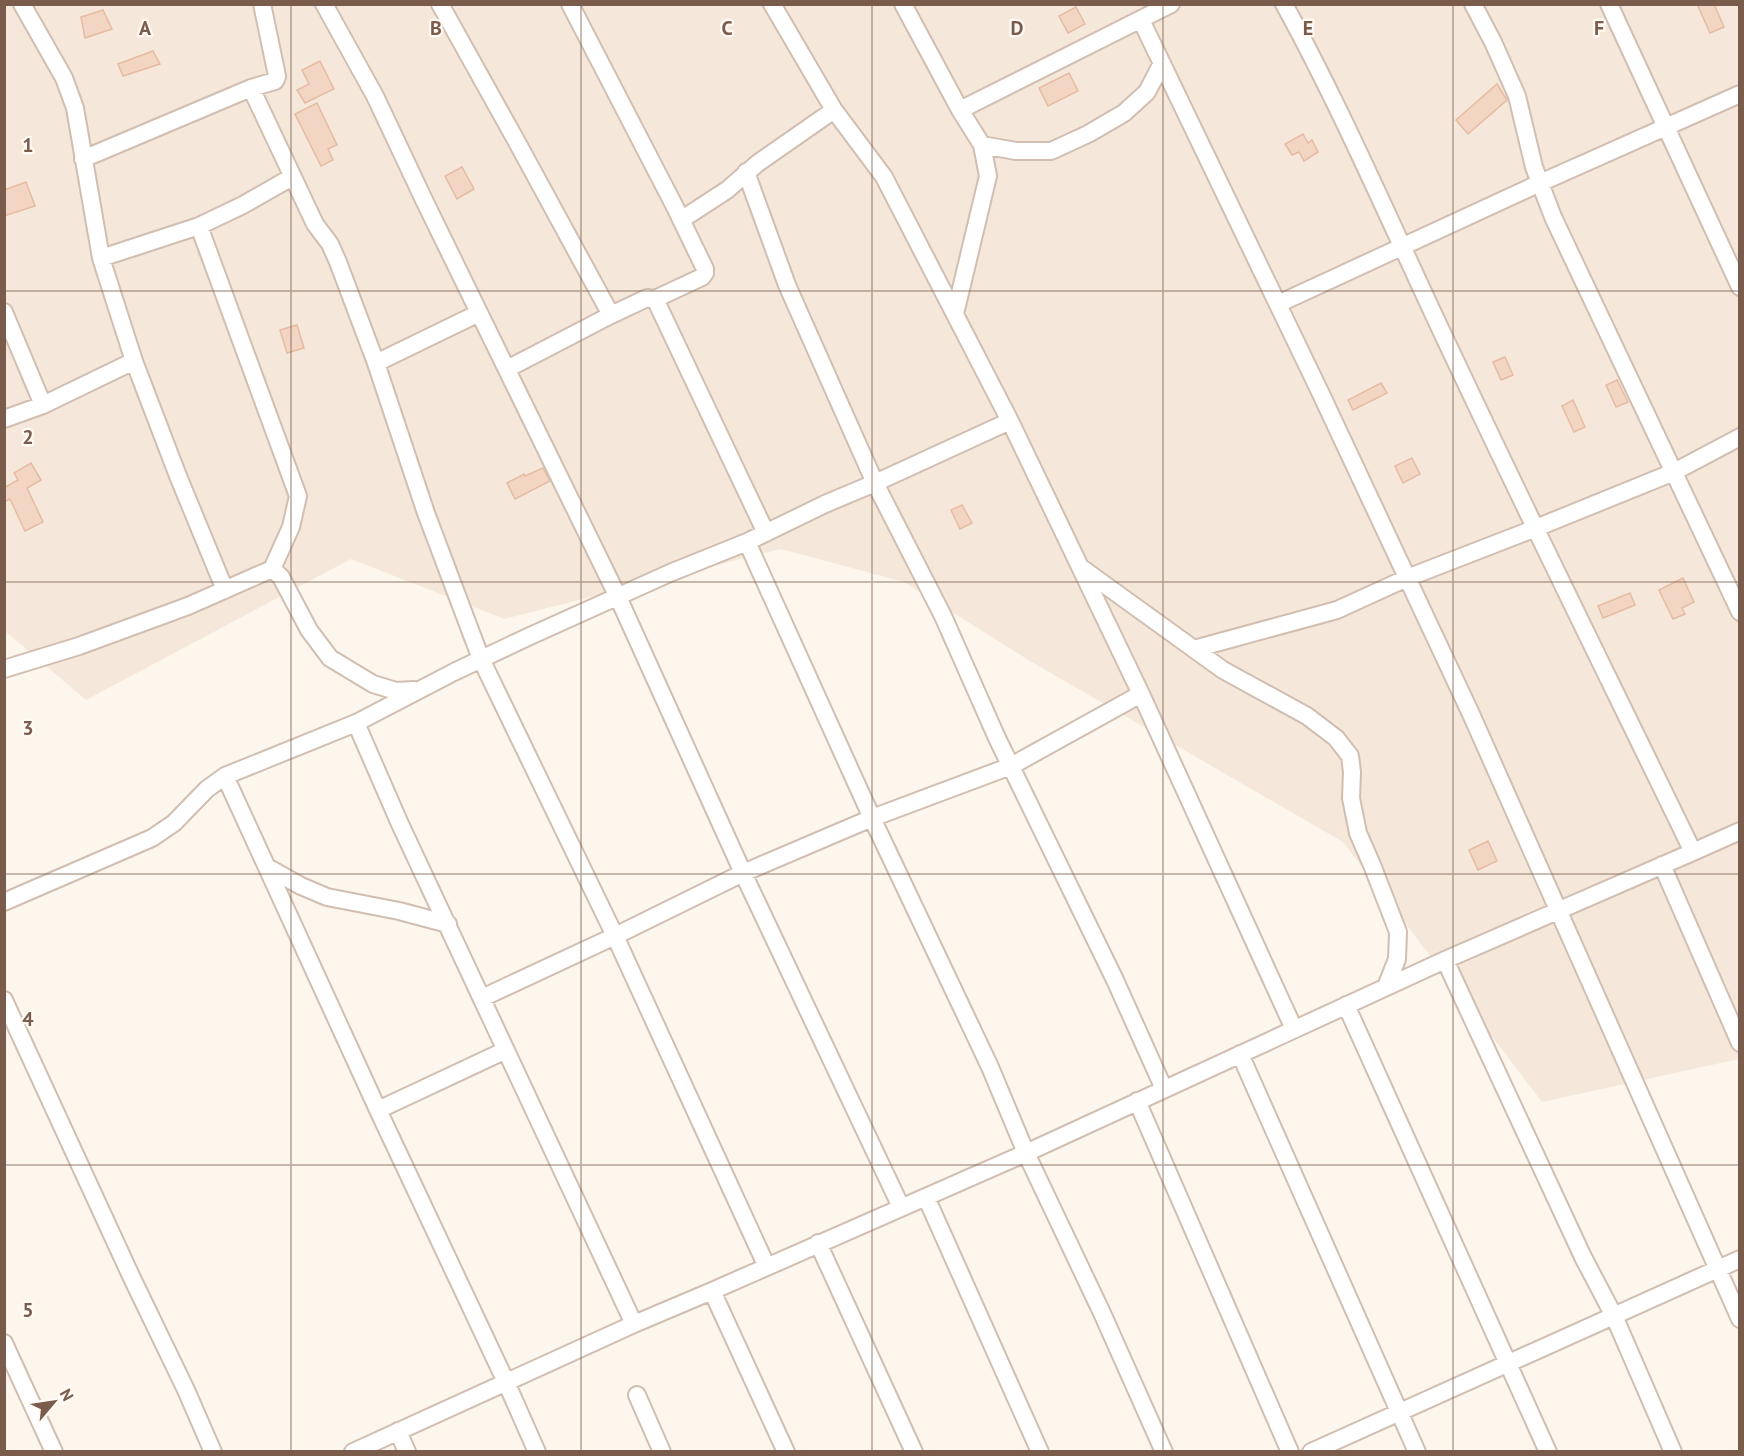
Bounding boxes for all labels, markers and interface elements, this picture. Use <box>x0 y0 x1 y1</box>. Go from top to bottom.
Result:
text: A <box>139 15 152 41</box>
text: B <box>430 15 442 41</box>
text: C <box>721 15 733 41</box>
text: D <box>1011 15 1024 41</box>
text: E <box>1303 15 1313 41</box>
text: F <box>1594 15 1604 41</box>
text: 1 <box>22 132 34 158</box>
text: 2 <box>22 424 34 450</box>
text: 3 <box>22 715 34 741</box>
text: 4 <box>22 1006 34 1032</box>
text: 5 <box>22 1297 34 1323</box>
north arrow <box>24 1372 84 1432</box>
text: N <box>56 1385 78 1404</box>

